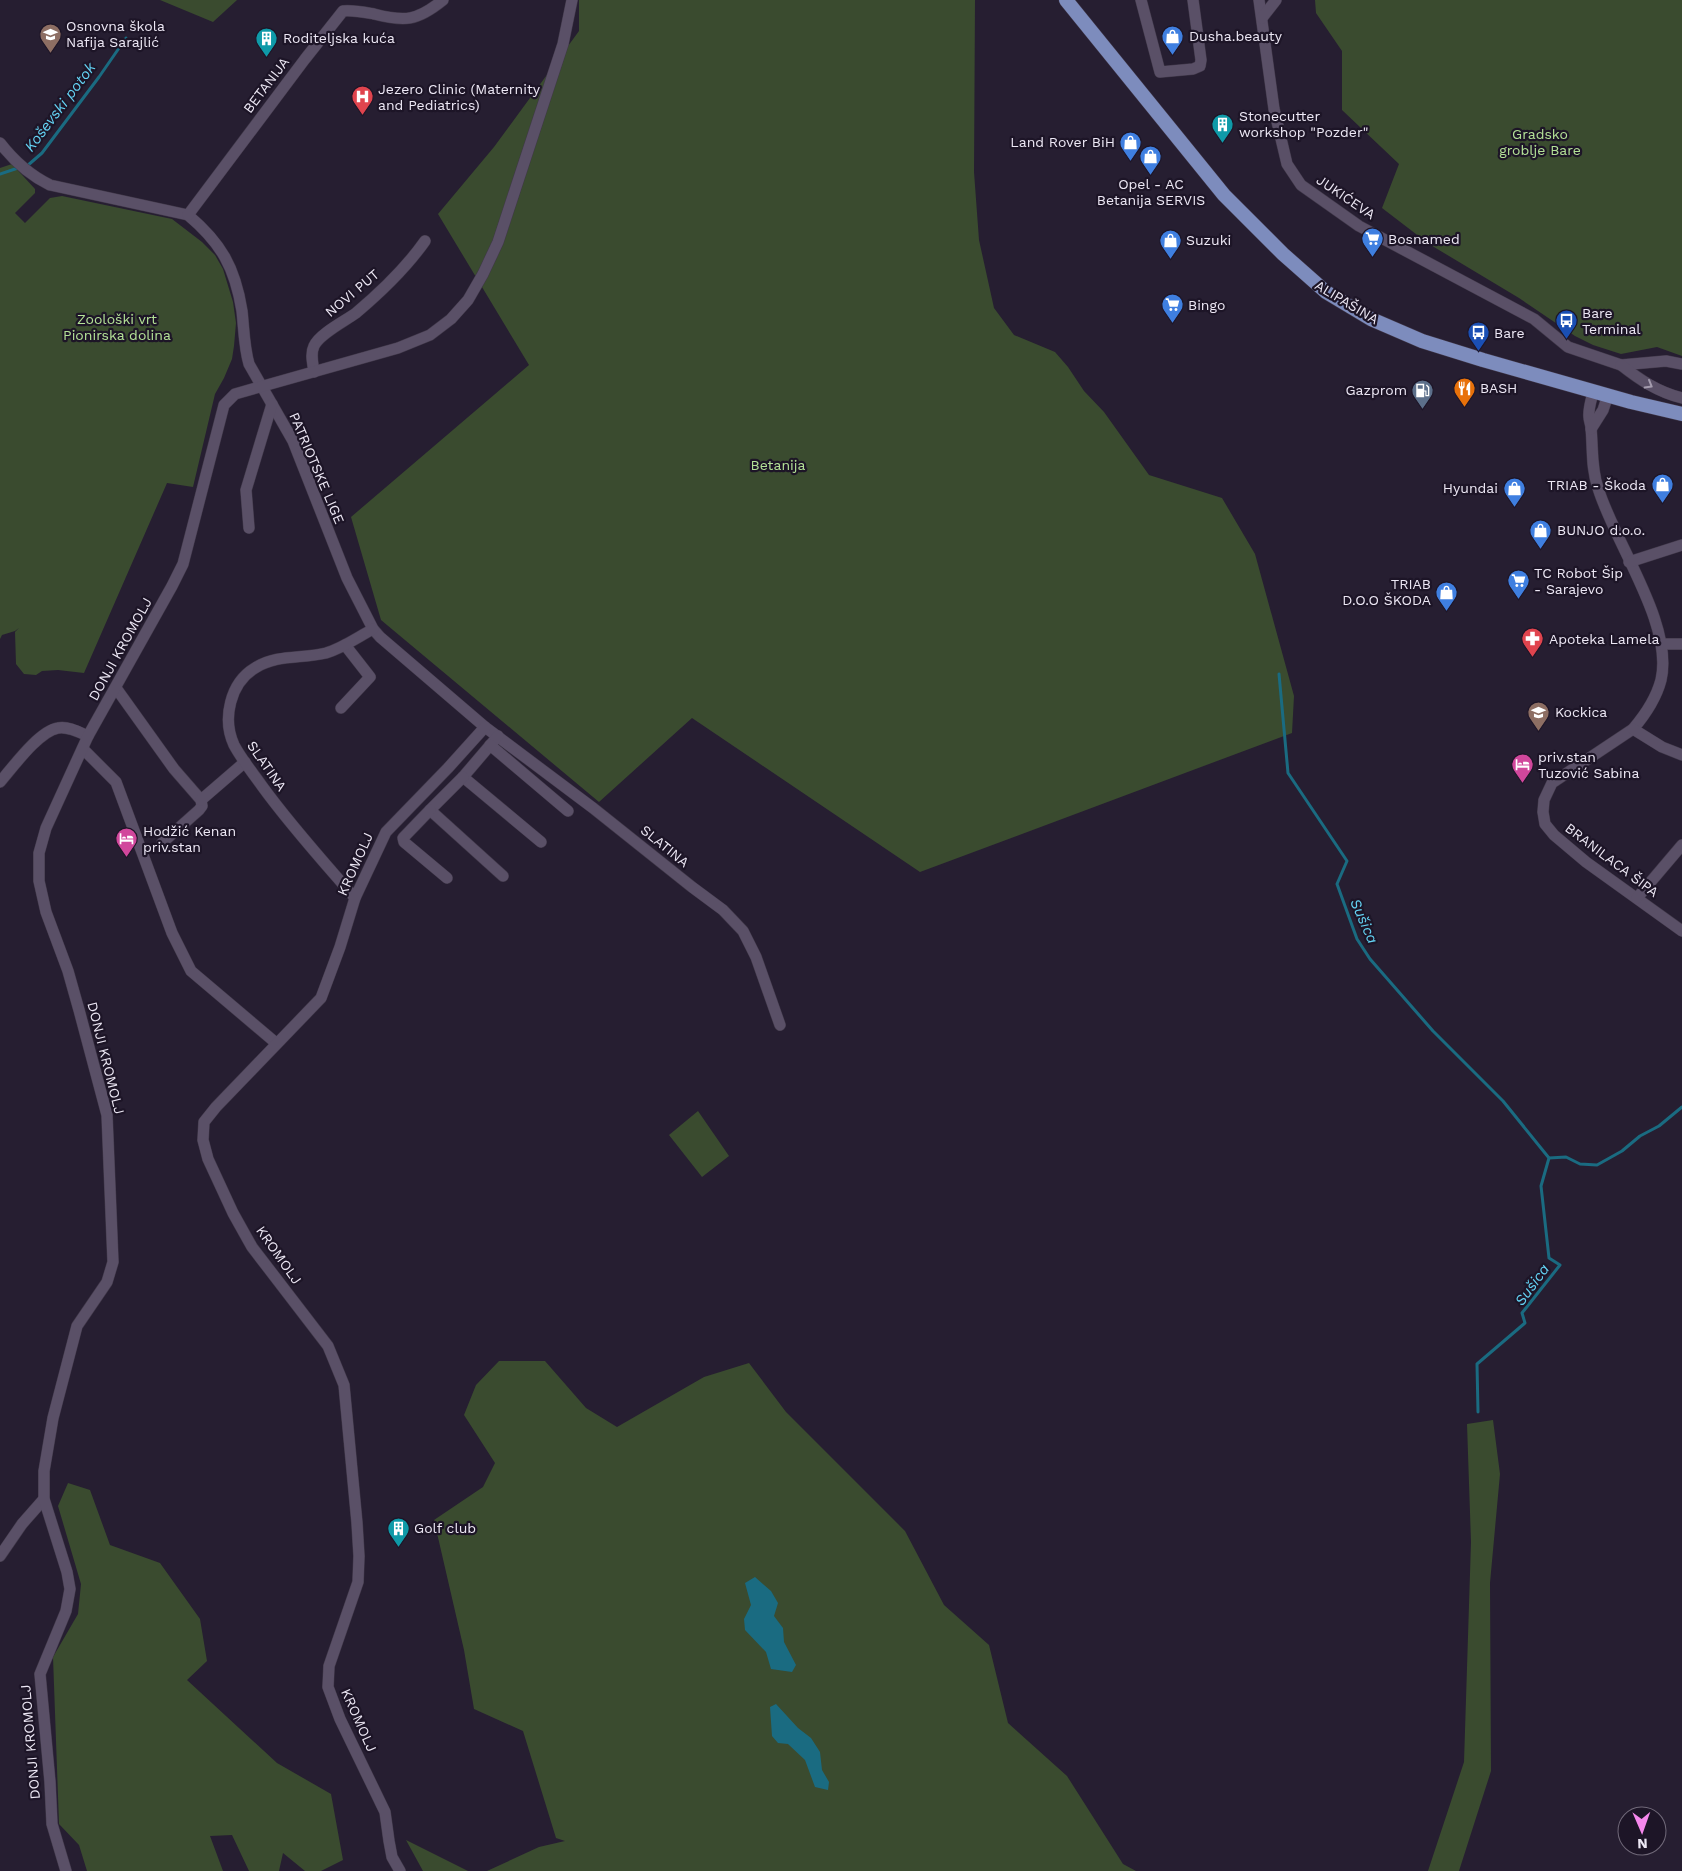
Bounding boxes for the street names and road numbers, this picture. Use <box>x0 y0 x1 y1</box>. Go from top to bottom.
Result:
street label: BETANIJA <box>240 54 292 116</box>
street label: JUKIĆEVA <box>1314 172 1378 222</box>
street label: NOVI PUT <box>322 265 383 320</box>
street label: ALIPAŠINA <box>1312 277 1382 327</box>
street label: PATRIOTSKE LIGE <box>286 410 348 526</box>
street label: DONJI KROMOLJ <box>85 595 155 703</box>
street label: SLATINA <box>244 738 290 794</box>
street label: BRANILACA ŠIPA <box>1562 820 1662 900</box>
street label: SLATINA <box>638 822 692 870</box>
street label: KROMOLJ <box>334 830 376 898</box>
street label: DONJI KROMOLJ <box>84 1000 128 1116</box>
street label: KROMOLJ <box>253 1223 305 1287</box>
street label: DONJI KROMOLJ <box>17 1684 43 1800</box>
street label: KROMOLJ <box>338 1686 380 1754</box>

